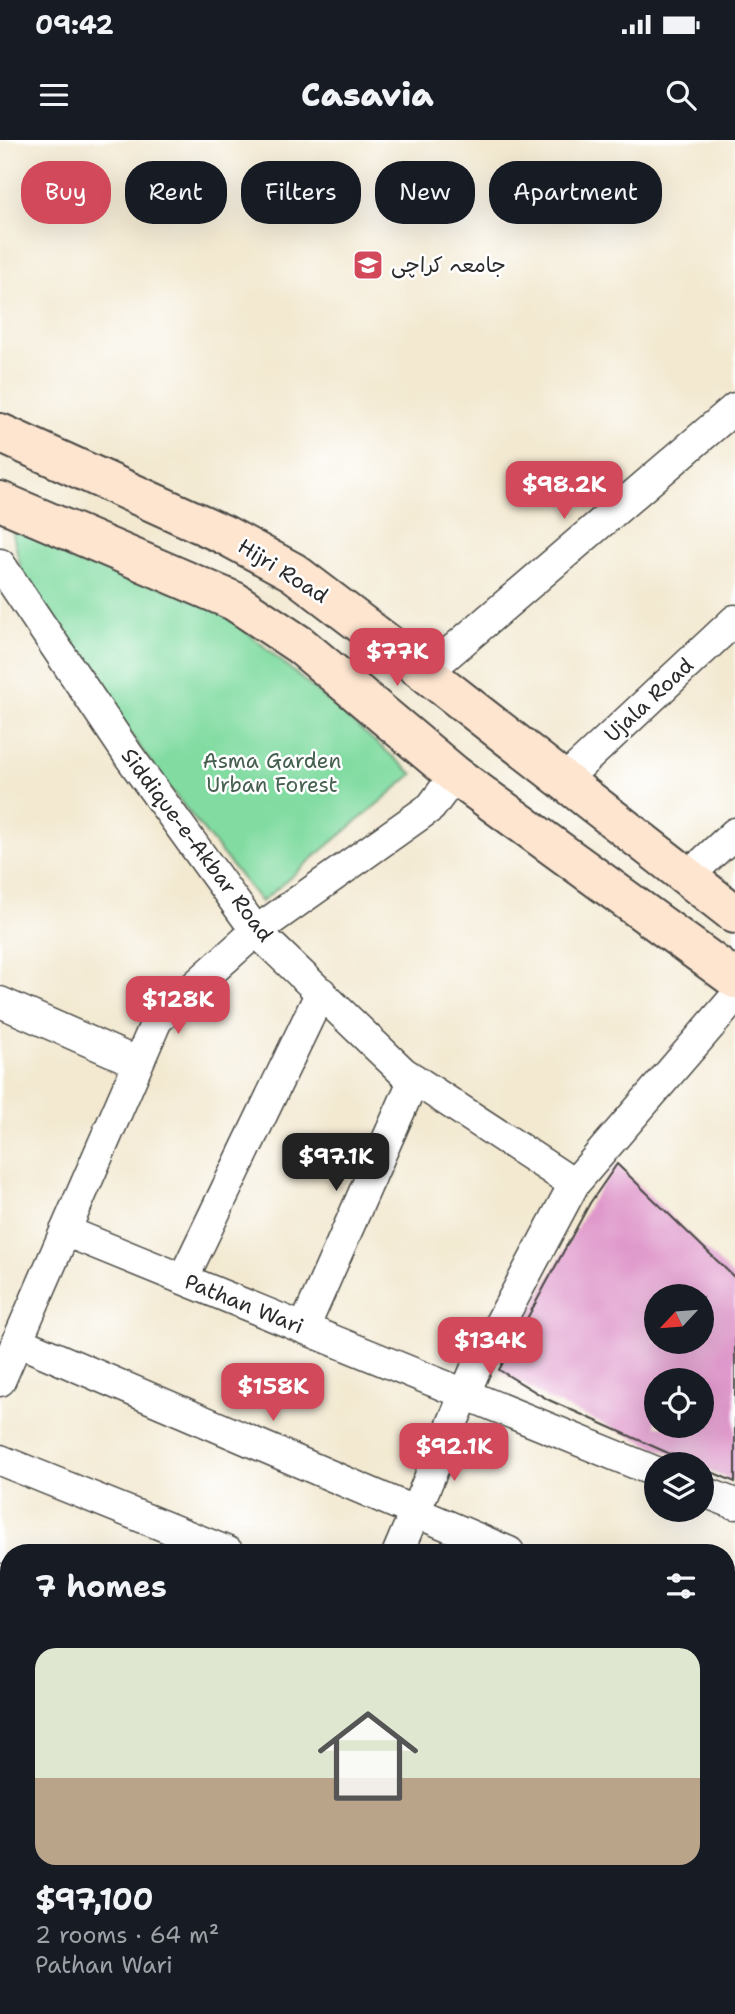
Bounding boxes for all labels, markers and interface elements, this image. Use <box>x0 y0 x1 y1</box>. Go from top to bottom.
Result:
text: 09:42 <box>35 7 114 42</box>
text: Casavia <box>301 73 434 116</box>
icon: menu <box>35 76 73 114</box>
icon: search <box>662 76 700 114</box>
chip: Buy <box>21 161 111 224</box>
chip: Rent <box>125 161 227 224</box>
chip: Filters <box>241 161 361 224</box>
chip: New <box>375 161 475 224</box>
chip: Apartment <box>489 161 662 224</box>
school or university icon: جامعہ کراچی <box>351 248 385 282</box>
place label: جامعہ کراچی <box>391 251 506 279</box>
pin: $98.2K <box>507 462 621 521</box>
text: $98.2K <box>522 469 606 499</box>
street label: Hijri Road <box>233 532 333 610</box>
pin: $77K <box>356 629 438 688</box>
text: $77K <box>366 636 428 666</box>
street label: Ujala Road <box>598 652 700 748</box>
street label: Siddique-e-Akbar Road <box>115 742 279 948</box>
park label: Asma Garden Urban Forest <box>203 747 342 799</box>
pin: $128K <box>129 976 227 1036</box>
text: $128K <box>142 984 214 1014</box>
pin: $97.1K <box>279 1133 393 1193</box>
text: $97.1K <box>298 1141 374 1171</box>
street label: Pathan Wari <box>180 1267 308 1341</box>
north arrow <box>644 1284 714 1354</box>
map controls <box>644 1284 714 1522</box>
pin: $134K <box>441 1318 539 1377</box>
text: $134K <box>454 1325 526 1355</box>
pin: $158K <box>224 1364 322 1423</box>
button: locate <box>644 1368 714 1438</box>
text: $158K <box>237 1371 309 1401</box>
pin: $92.1K <box>397 1424 511 1483</box>
text: $92.1K <box>415 1431 493 1461</box>
button: layers <box>644 1452 714 1522</box>
text: 7 homes <box>35 1566 167 1607</box>
icon: filters <box>662 1567 700 1605</box>
icon: home <box>305 1693 431 1819</box>
text: $97,100 <box>35 1879 154 1920</box>
text: 2 rooms · 64 m² <box>35 1920 219 1950</box>
text: Pathan Wari <box>35 1950 173 1980</box>

